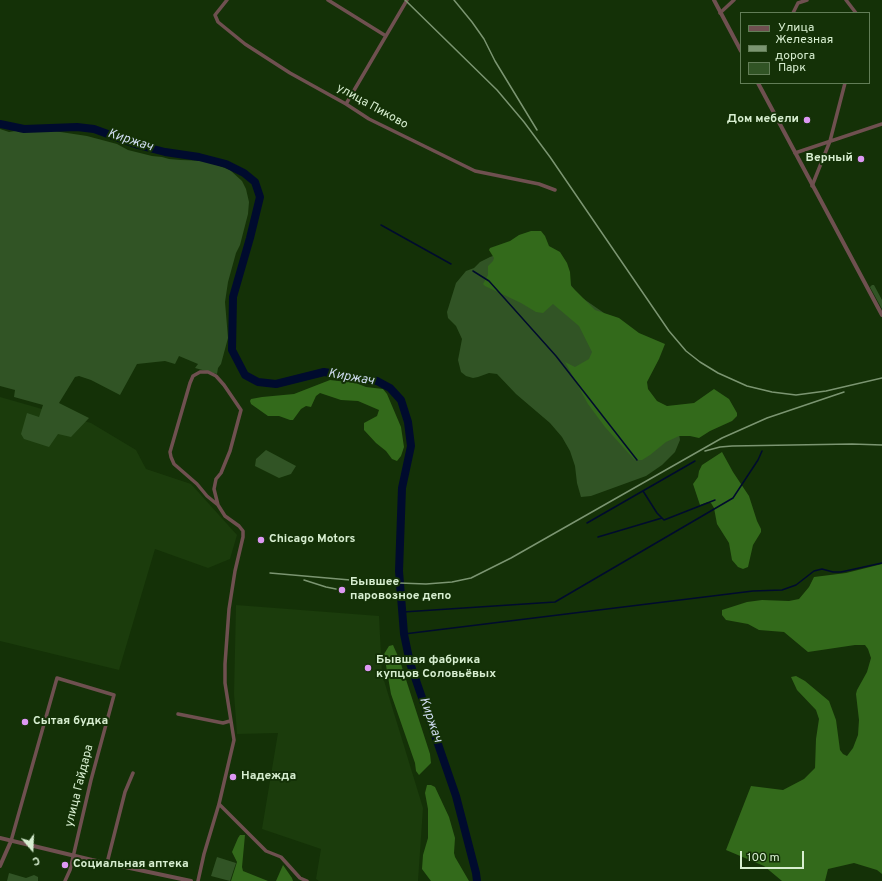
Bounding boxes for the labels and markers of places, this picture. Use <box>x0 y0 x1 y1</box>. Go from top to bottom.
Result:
place label: Дом мебели <box>727 113 799 127</box>
marker: Дом мебели <box>802 115 812 125</box>
place label: Верный <box>806 152 853 166</box>
marker: Верный <box>856 154 866 164</box>
place label: Chicago Motors <box>269 533 355 547</box>
marker: Chicago Motors <box>256 535 266 545</box>
place label: Бывшее паровозное депо <box>350 576 451 604</box>
marker: Бывшее паровозное депо <box>337 585 347 595</box>
place label: Бывшая фабрика купцов Соловьёвых <box>376 654 496 682</box>
marker: Бывшая фабрика купцов Соловьёвых <box>363 663 373 673</box>
place label: Сытая будка <box>33 715 108 729</box>
marker: Сытая будка <box>20 717 30 727</box>
place label: Надежда <box>241 770 296 784</box>
marker: Надежда <box>228 772 238 782</box>
place label: Социальная аптека <box>73 858 189 872</box>
marker: Социальная аптека <box>60 860 70 870</box>

